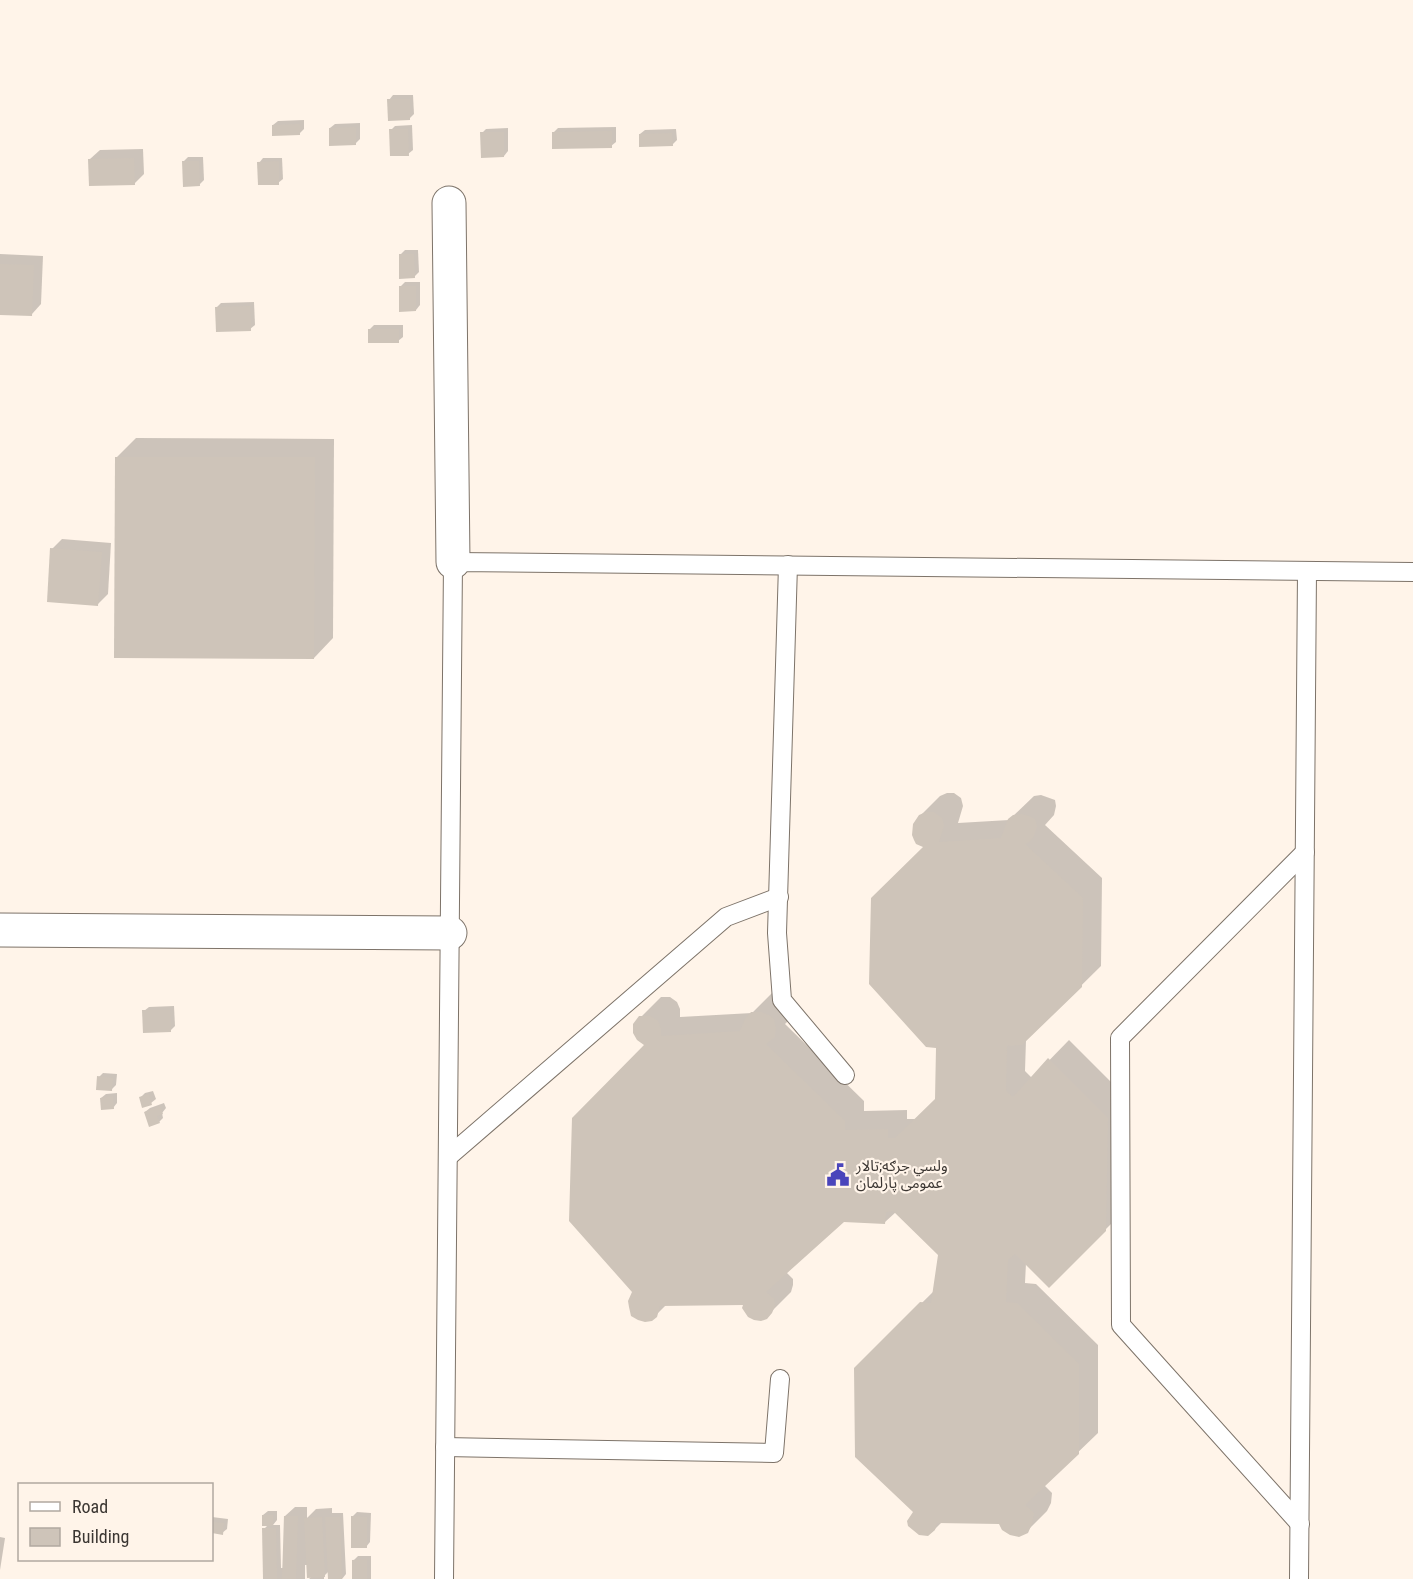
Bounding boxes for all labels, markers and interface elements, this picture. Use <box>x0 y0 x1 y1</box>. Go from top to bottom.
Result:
place label: ولسي جرګه;تالار عمومی پارلمان <box>855 1157 948 1193</box>
public building icon: ولسي جرګه;تالار عمومی پارلمان <box>825 1162 851 1188</box>
legend <box>18 1483 213 1561</box>
text: Road <box>72 1496 108 1517</box>
text: Building <box>72 1526 129 1547</box>

